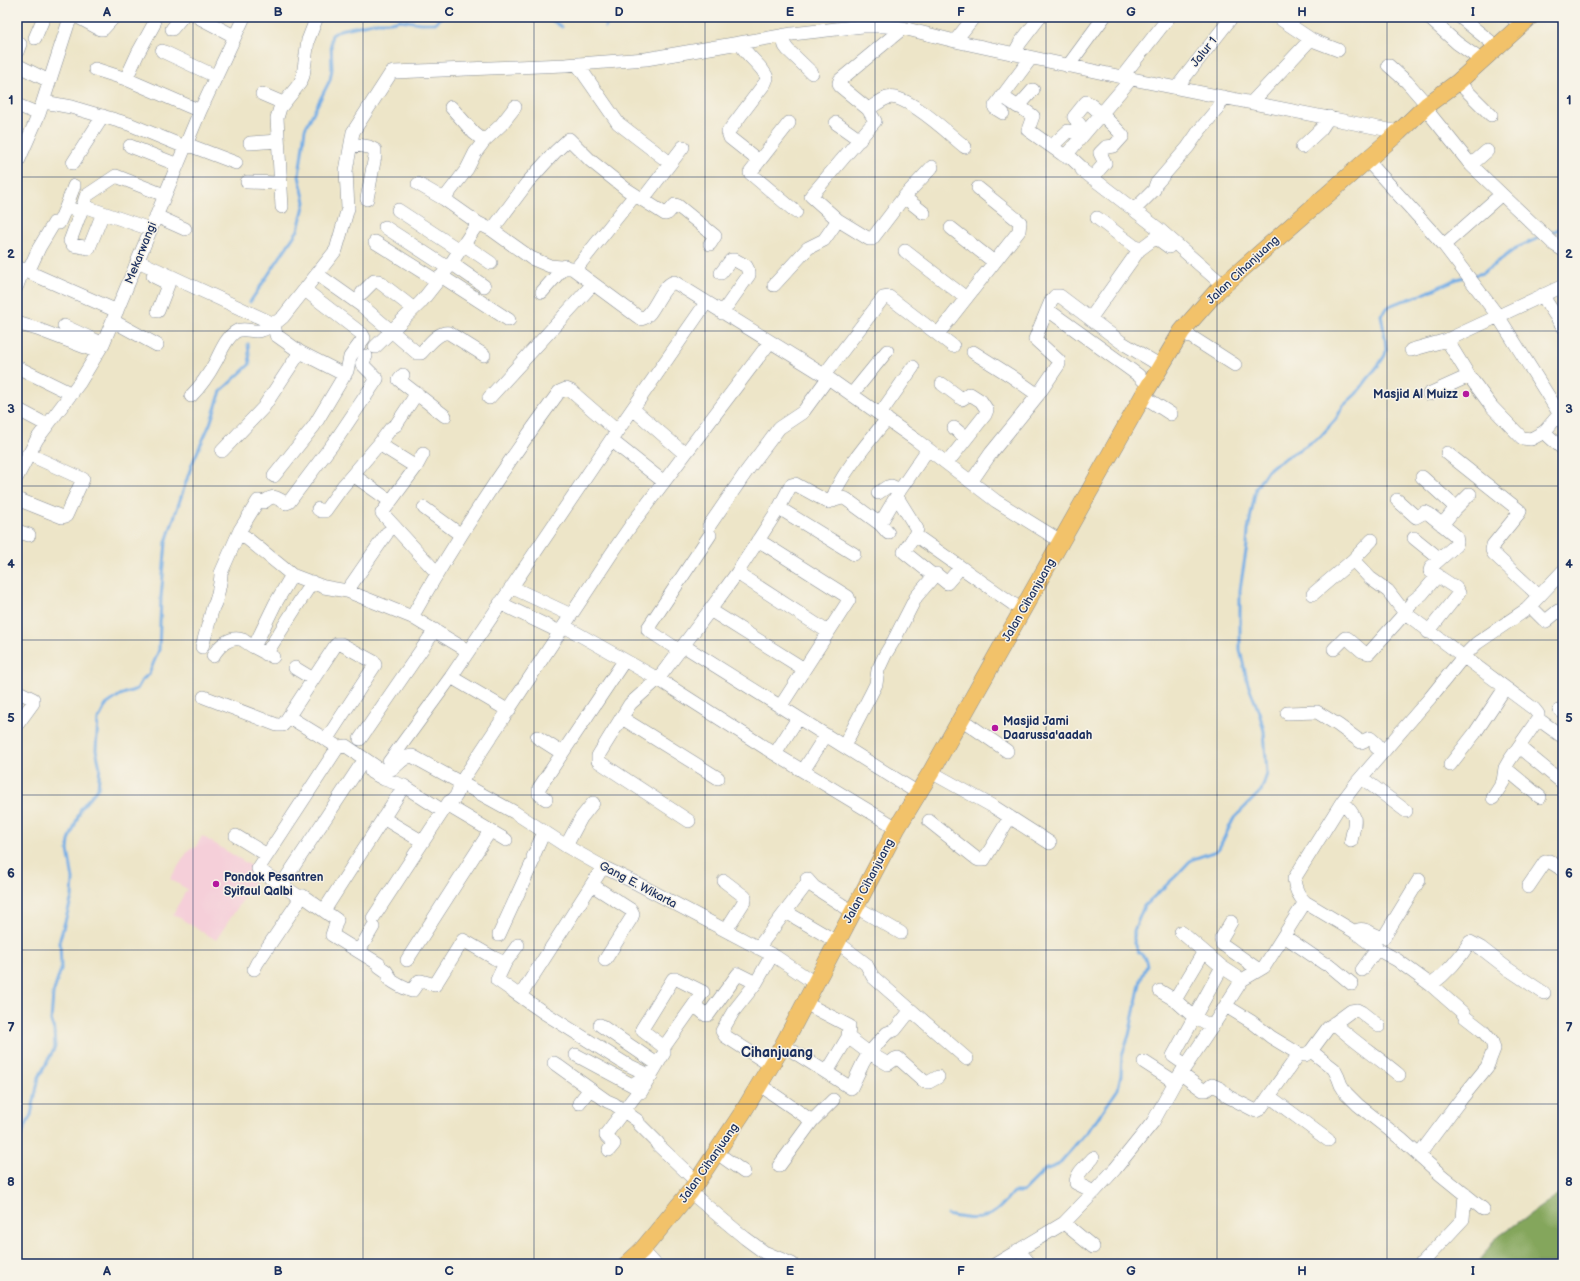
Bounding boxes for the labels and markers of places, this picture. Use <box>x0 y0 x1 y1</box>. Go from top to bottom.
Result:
place label: Masjid Al Muizz <box>1373 387 1458 402</box>
marker: Masjid Al Muizz <box>1461 389 1471 399</box>
place label: Masjid Jami Daarussa'aadah <box>1003 714 1092 743</box>
marker: Masjid Jami Daarussa'aadah <box>990 723 1000 733</box>
place label: Pondok Pesantren Syifaul Qalbi <box>224 870 324 899</box>
marker: Pondok Pesantren Syifaul Qalbi <box>211 879 221 889</box>

